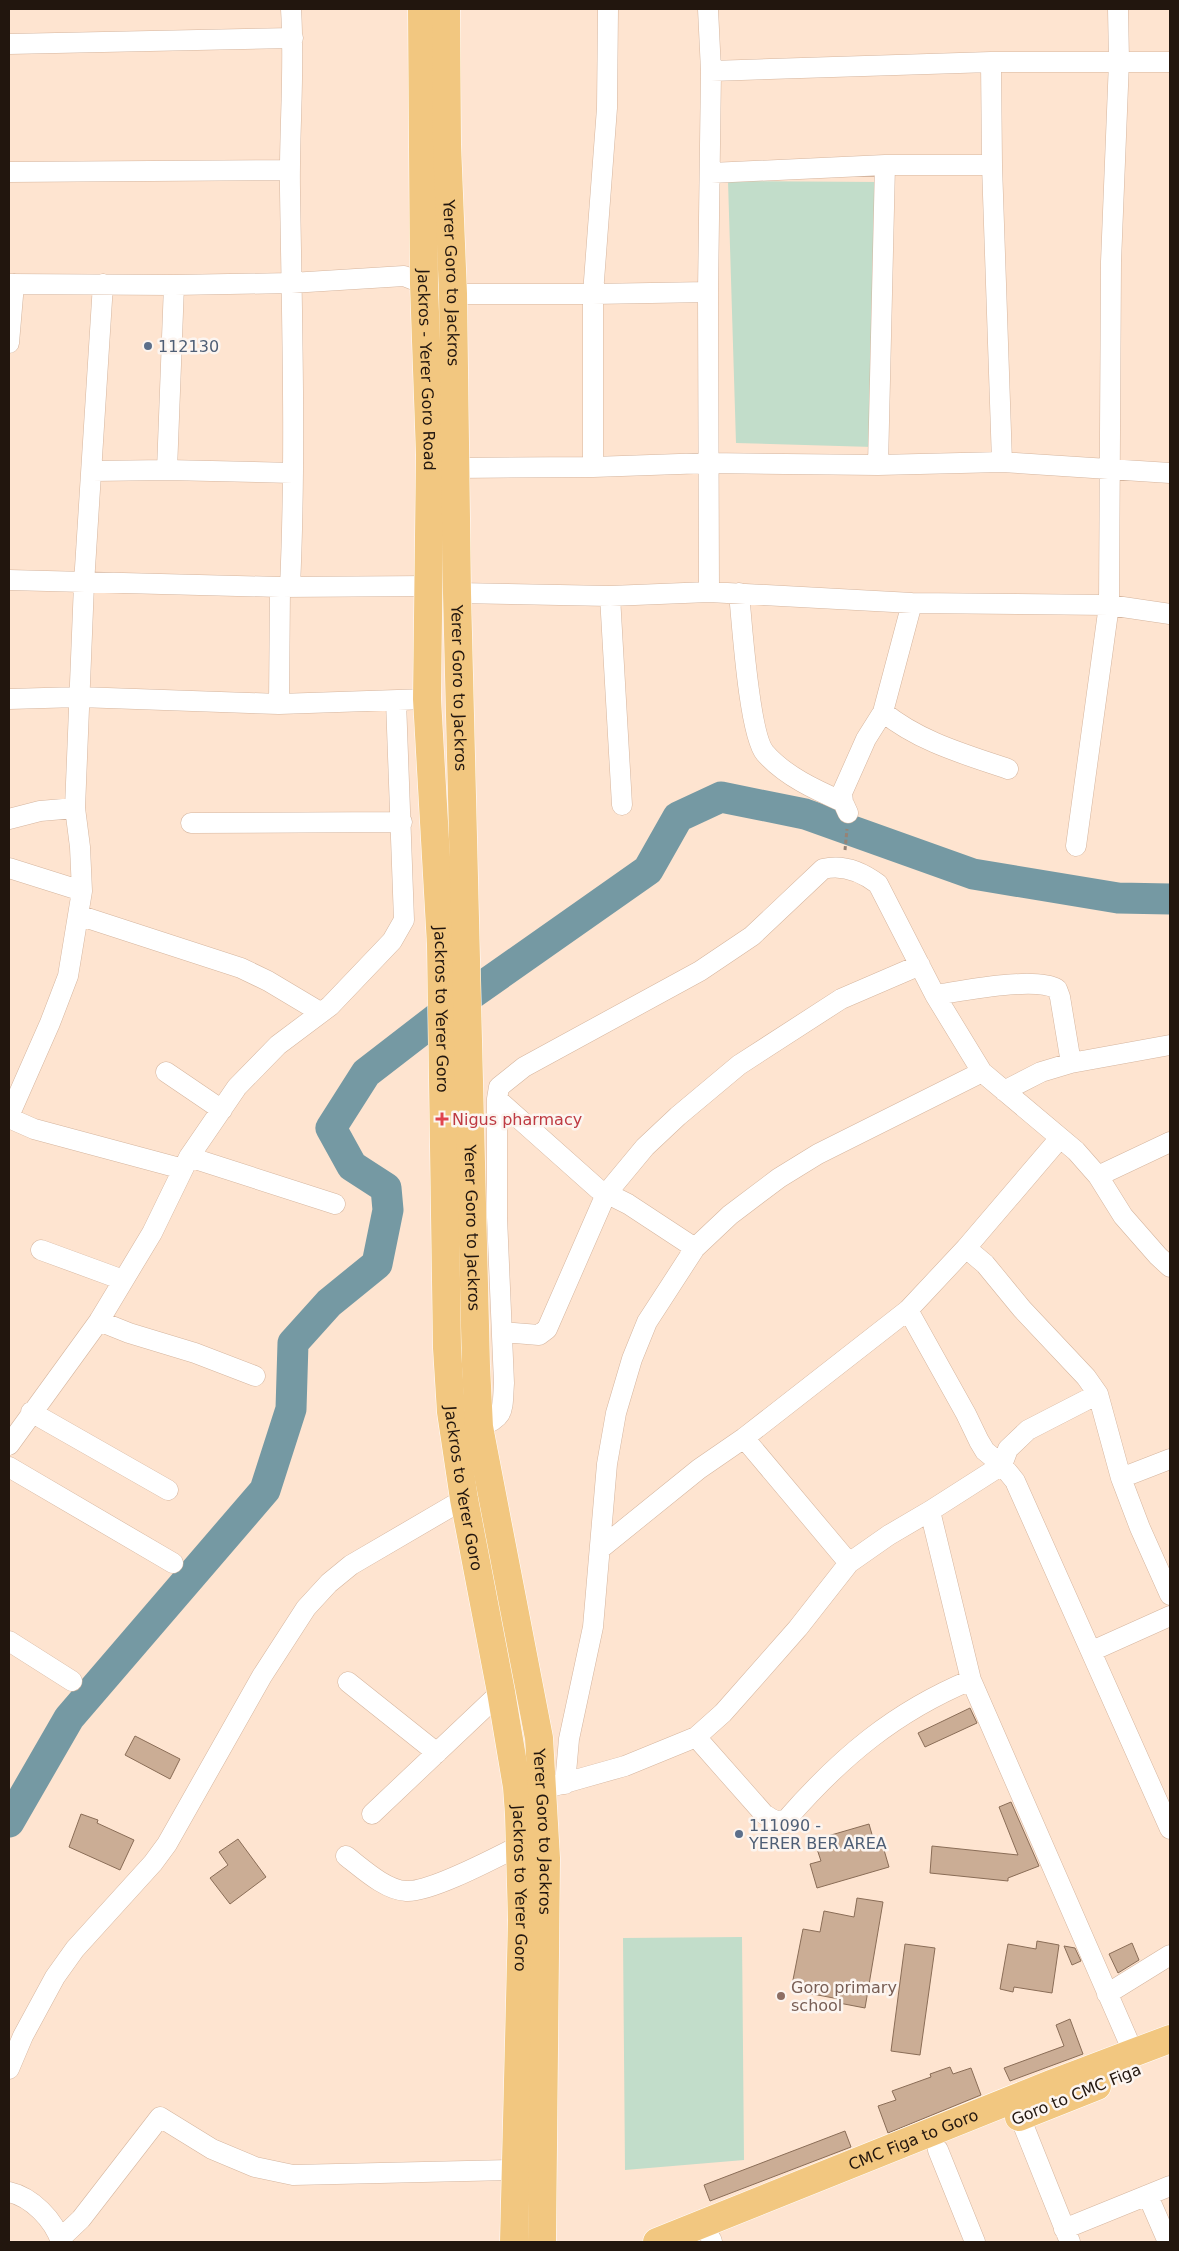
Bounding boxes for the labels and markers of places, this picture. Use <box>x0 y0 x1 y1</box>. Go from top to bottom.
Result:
place label: 112130 <box>158 337 219 356</box>
marker: 112130 <box>142 340 154 352</box>
place label: Nigus pharmacy <box>452 1110 582 1129</box>
marker: Nigus pharmacy <box>436 1113 448 1125</box>
place label: 111090 - YERER BER AREA <box>748 1816 887 1853</box>
marker: 111090 - YERER BER AREA <box>733 1828 745 1840</box>
place label: Goro primary school <box>791 1978 897 2015</box>
marker: Goro primary school <box>775 1990 787 2002</box>

